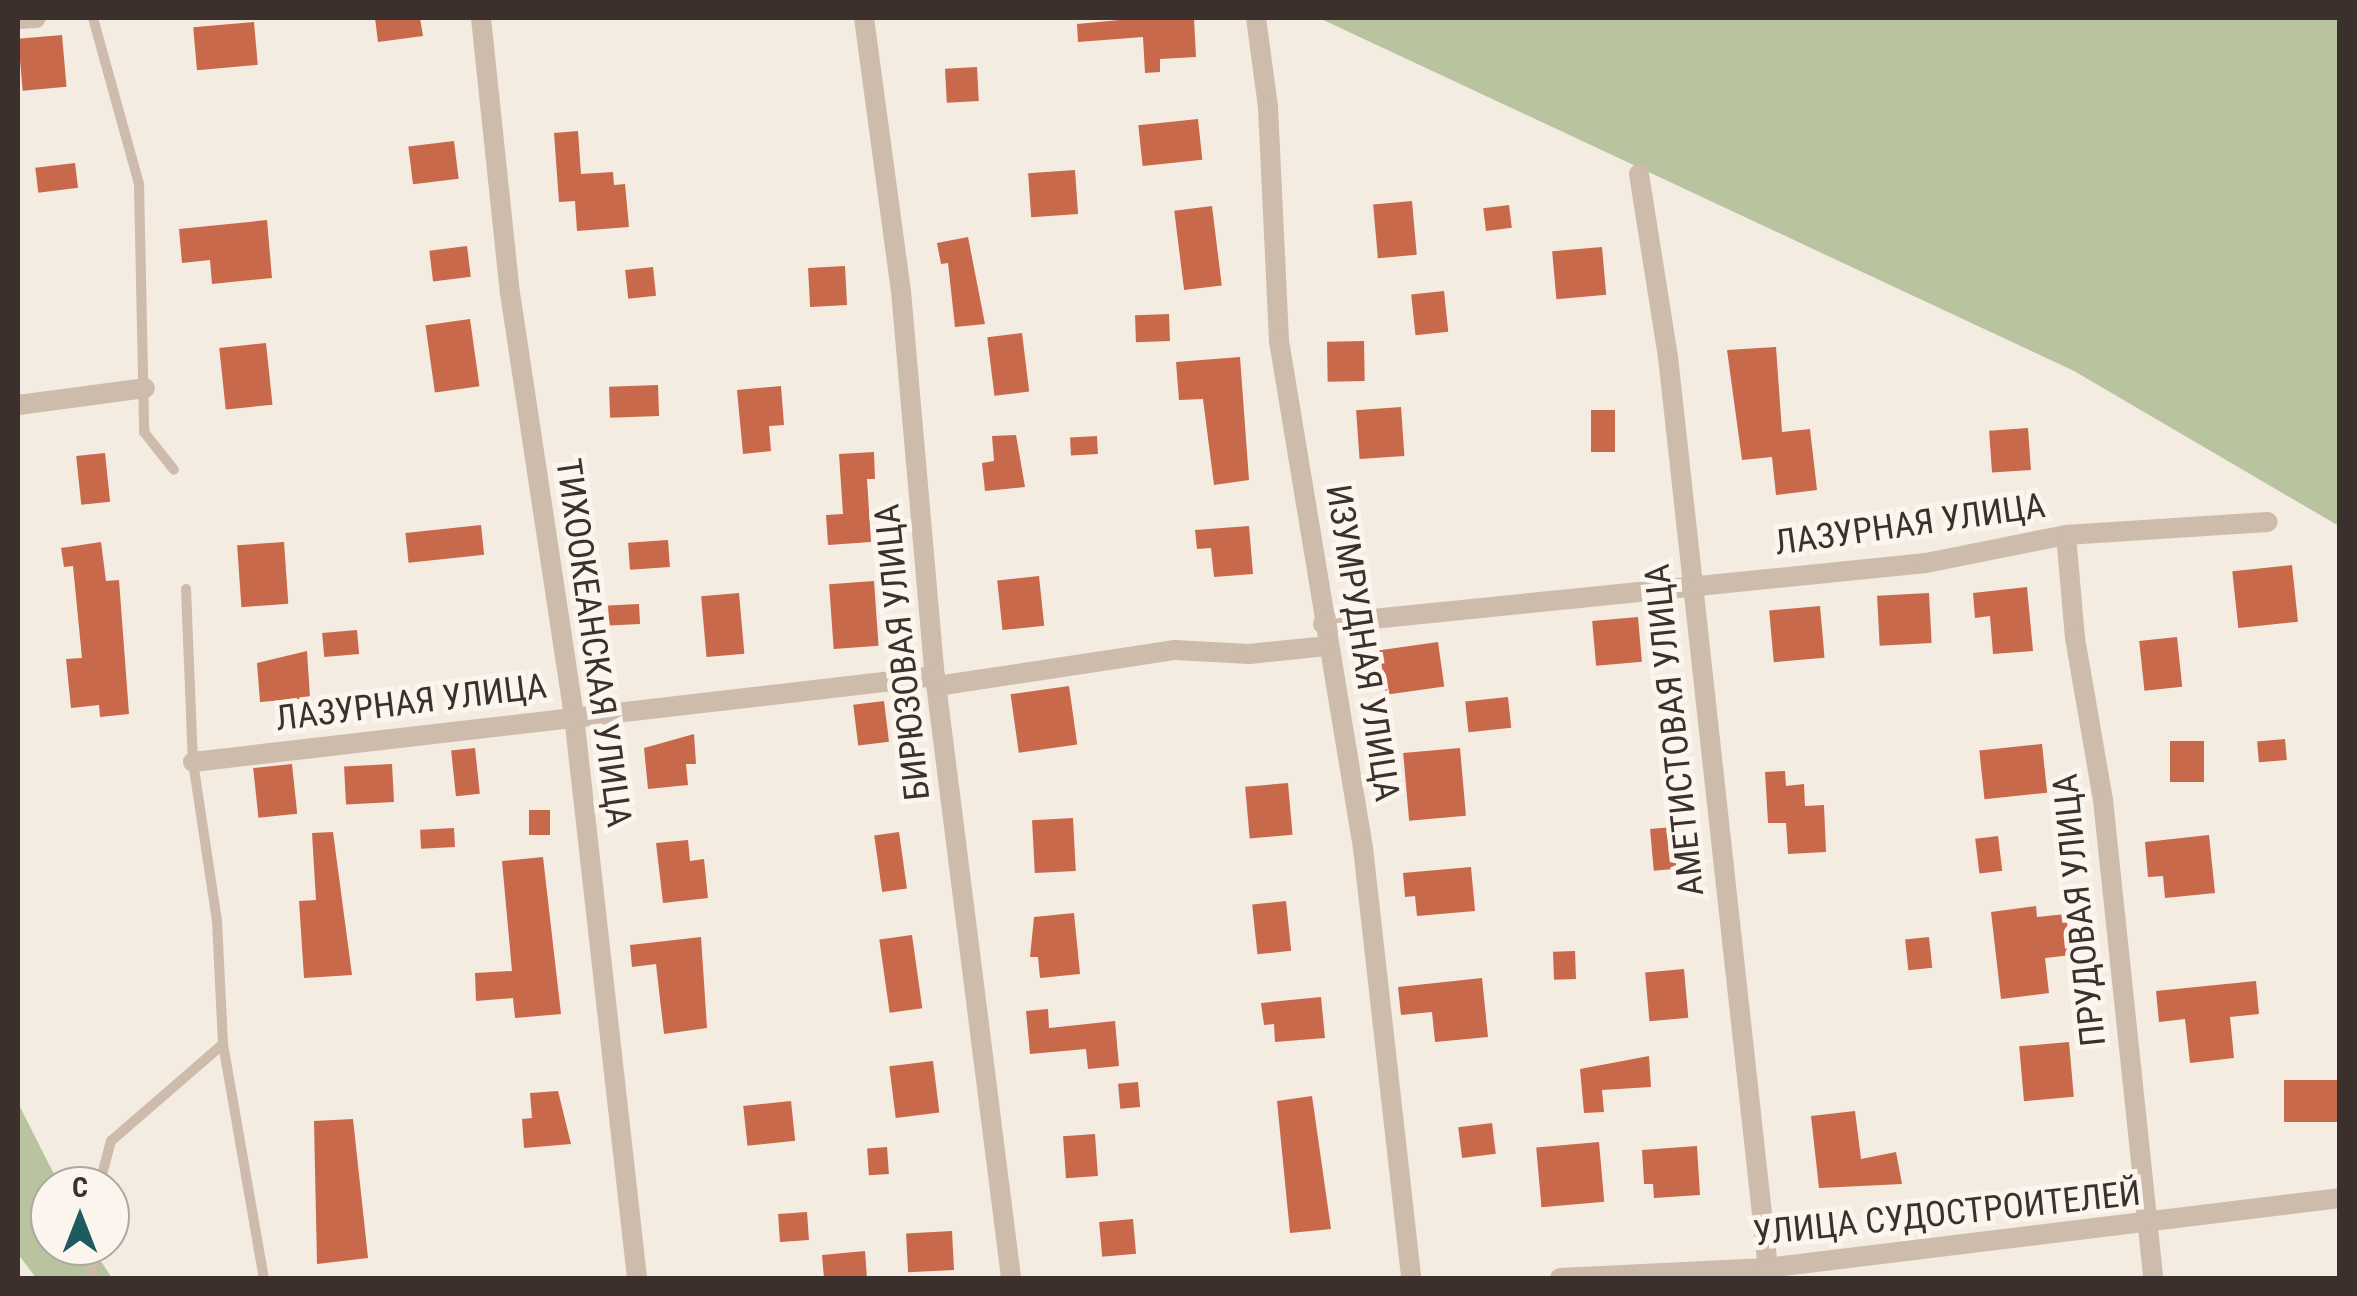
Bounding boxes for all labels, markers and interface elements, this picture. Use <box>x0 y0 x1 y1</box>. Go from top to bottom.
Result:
street label: ТИХООКЕАНСКАЯ УЛИЦА <box>546 456 640 830</box>
street label: ИЗУМРУДНАЯ УЛИЦА <box>1316 482 1408 804</box>
street label: ЛАЗУРНАЯ УЛИЦА <box>1772 485 2048 565</box>
street label: БИРЮЗОВАЯ УЛИЦА <box>867 502 939 802</box>
street label: АМЕТИСТОВАЯ УЛИЦА <box>1637 562 1713 898</box>
street label: ЛАЗУРНАЯ УЛИЦА <box>273 666 549 740</box>
street label: ПРУДОВАЯ УЛИЦА <box>2045 772 2115 1048</box>
north arrow <box>30 1166 130 1266</box>
text: С <box>72 1171 88 1204</box>
street label: УЛИЦА СУДОСТРОИТЕЛЕЙ <box>1751 1173 2143 1255</box>

